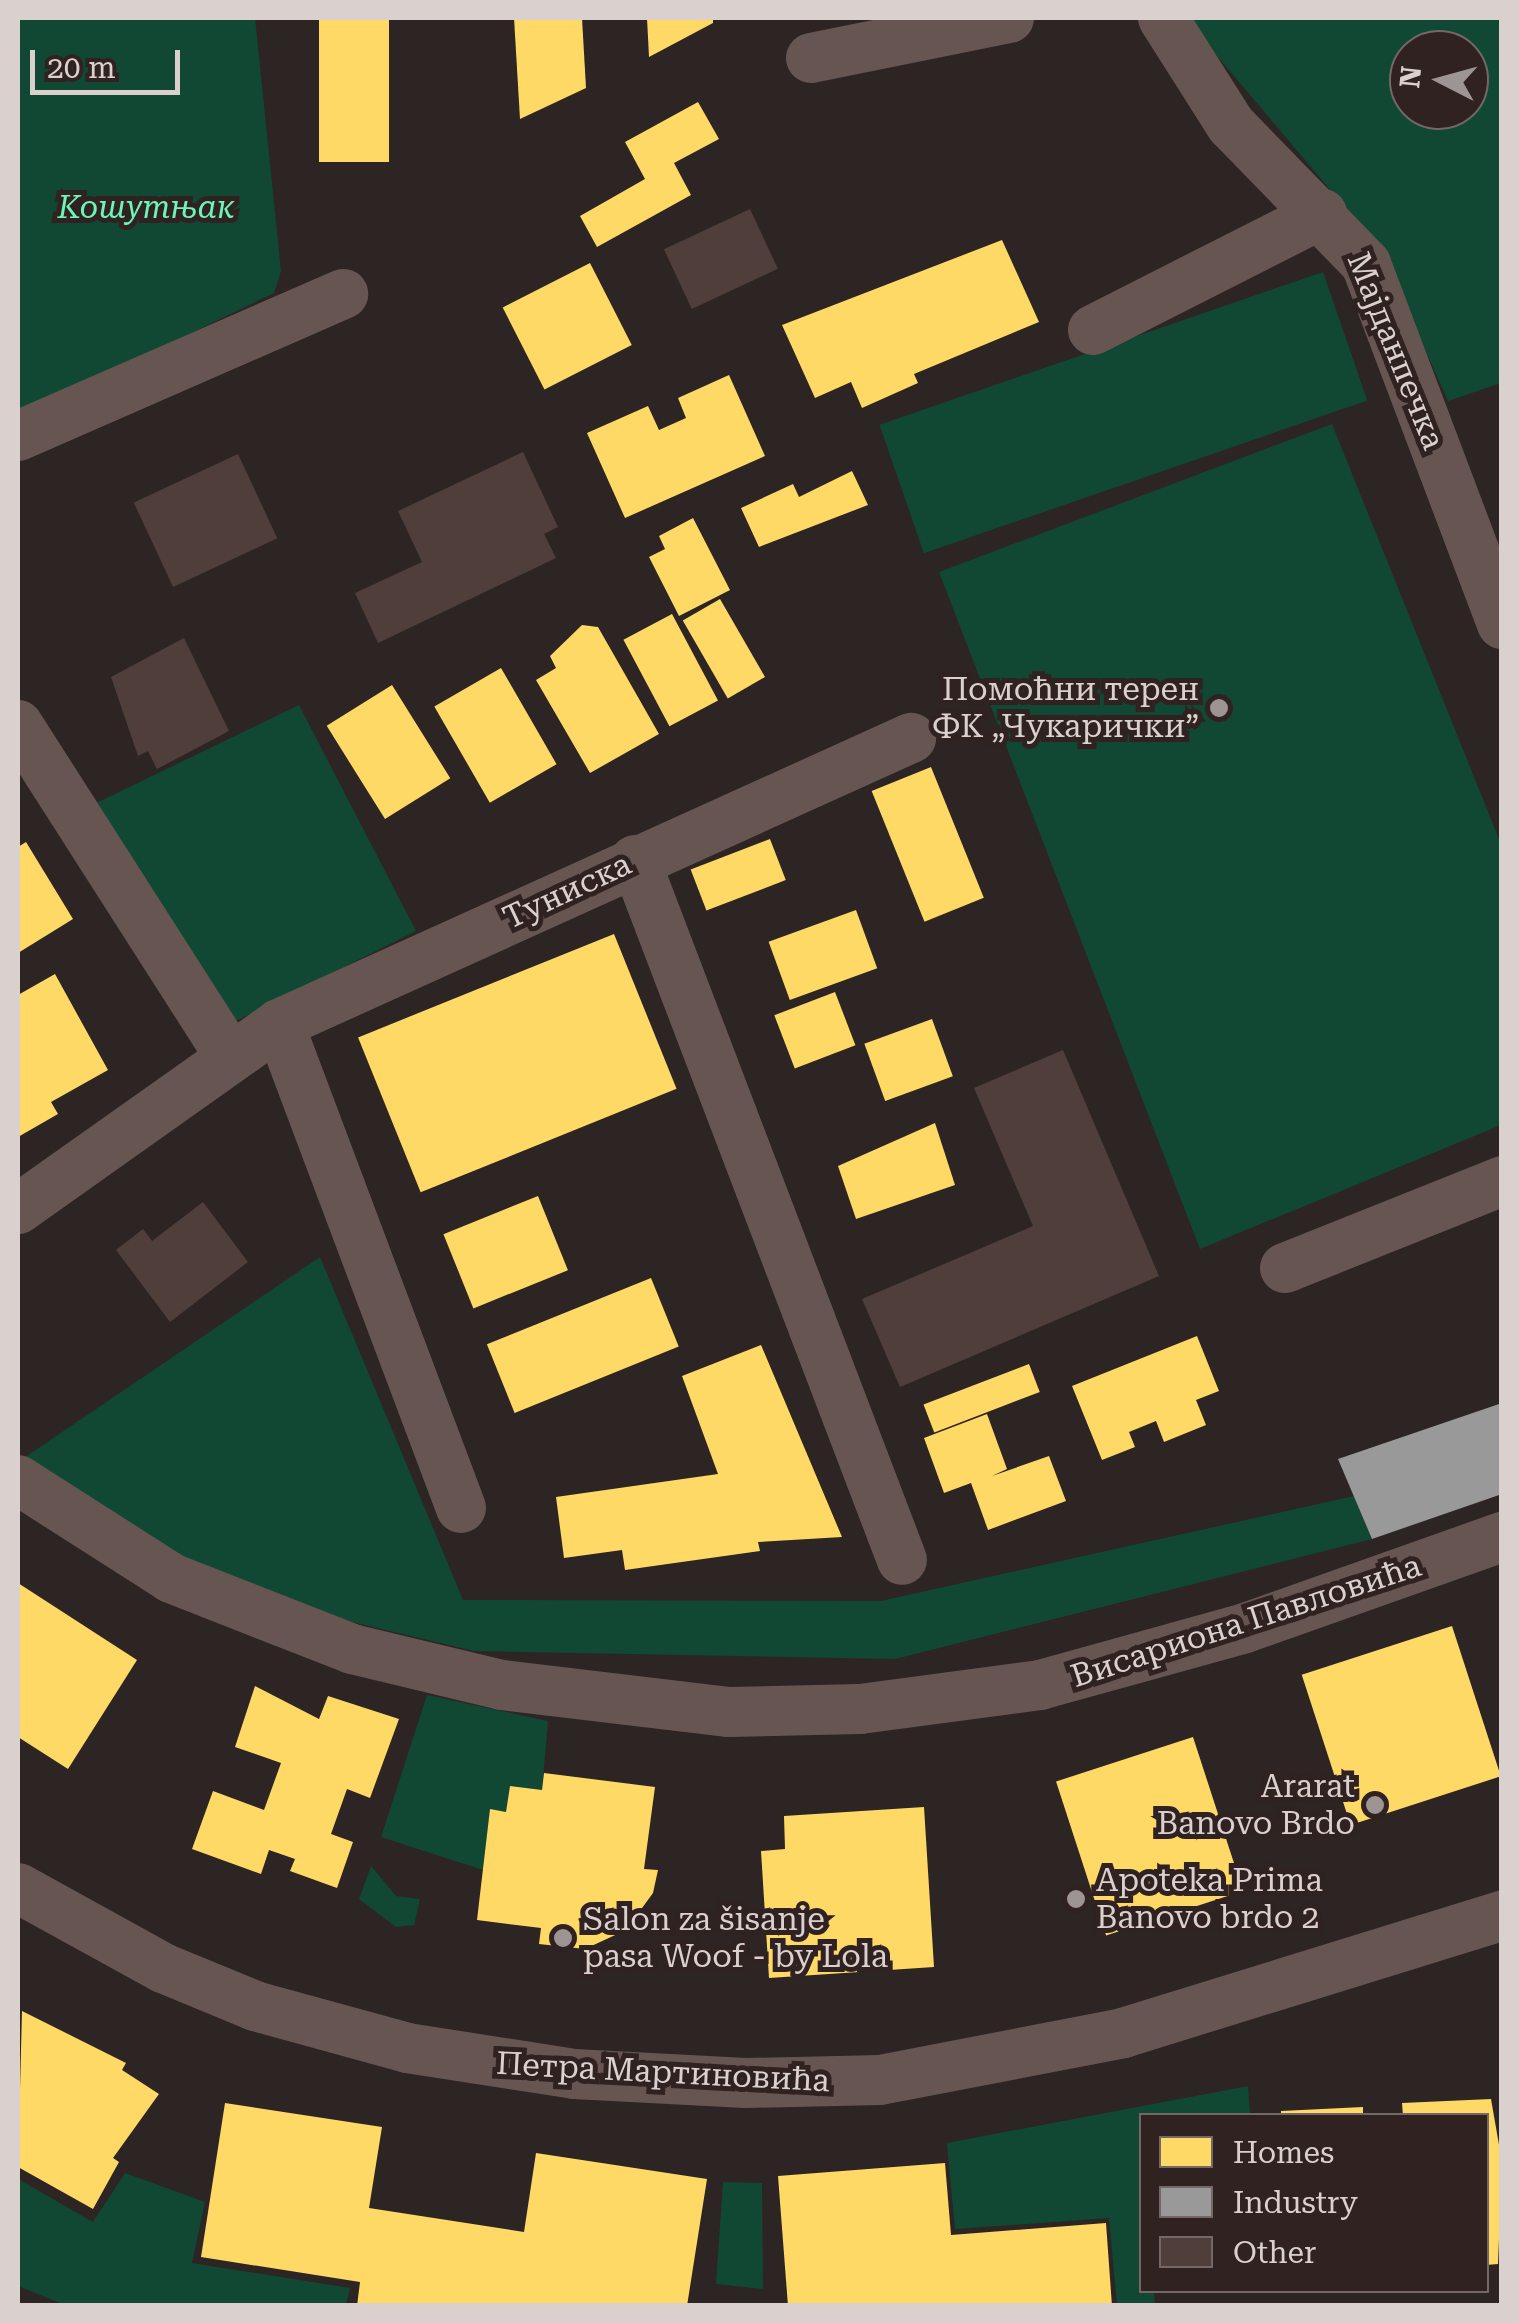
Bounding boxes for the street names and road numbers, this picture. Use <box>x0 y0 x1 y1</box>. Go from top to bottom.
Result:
street label: Мајданпечка <box>1339 247 1453 455</box>
street label: Туниска <box>497 845 637 937</box>
street label: Висариона Павловића <box>1066 1546 1426 1696</box>
street label: Петра Мартиновића <box>495 2044 831 2100</box>

